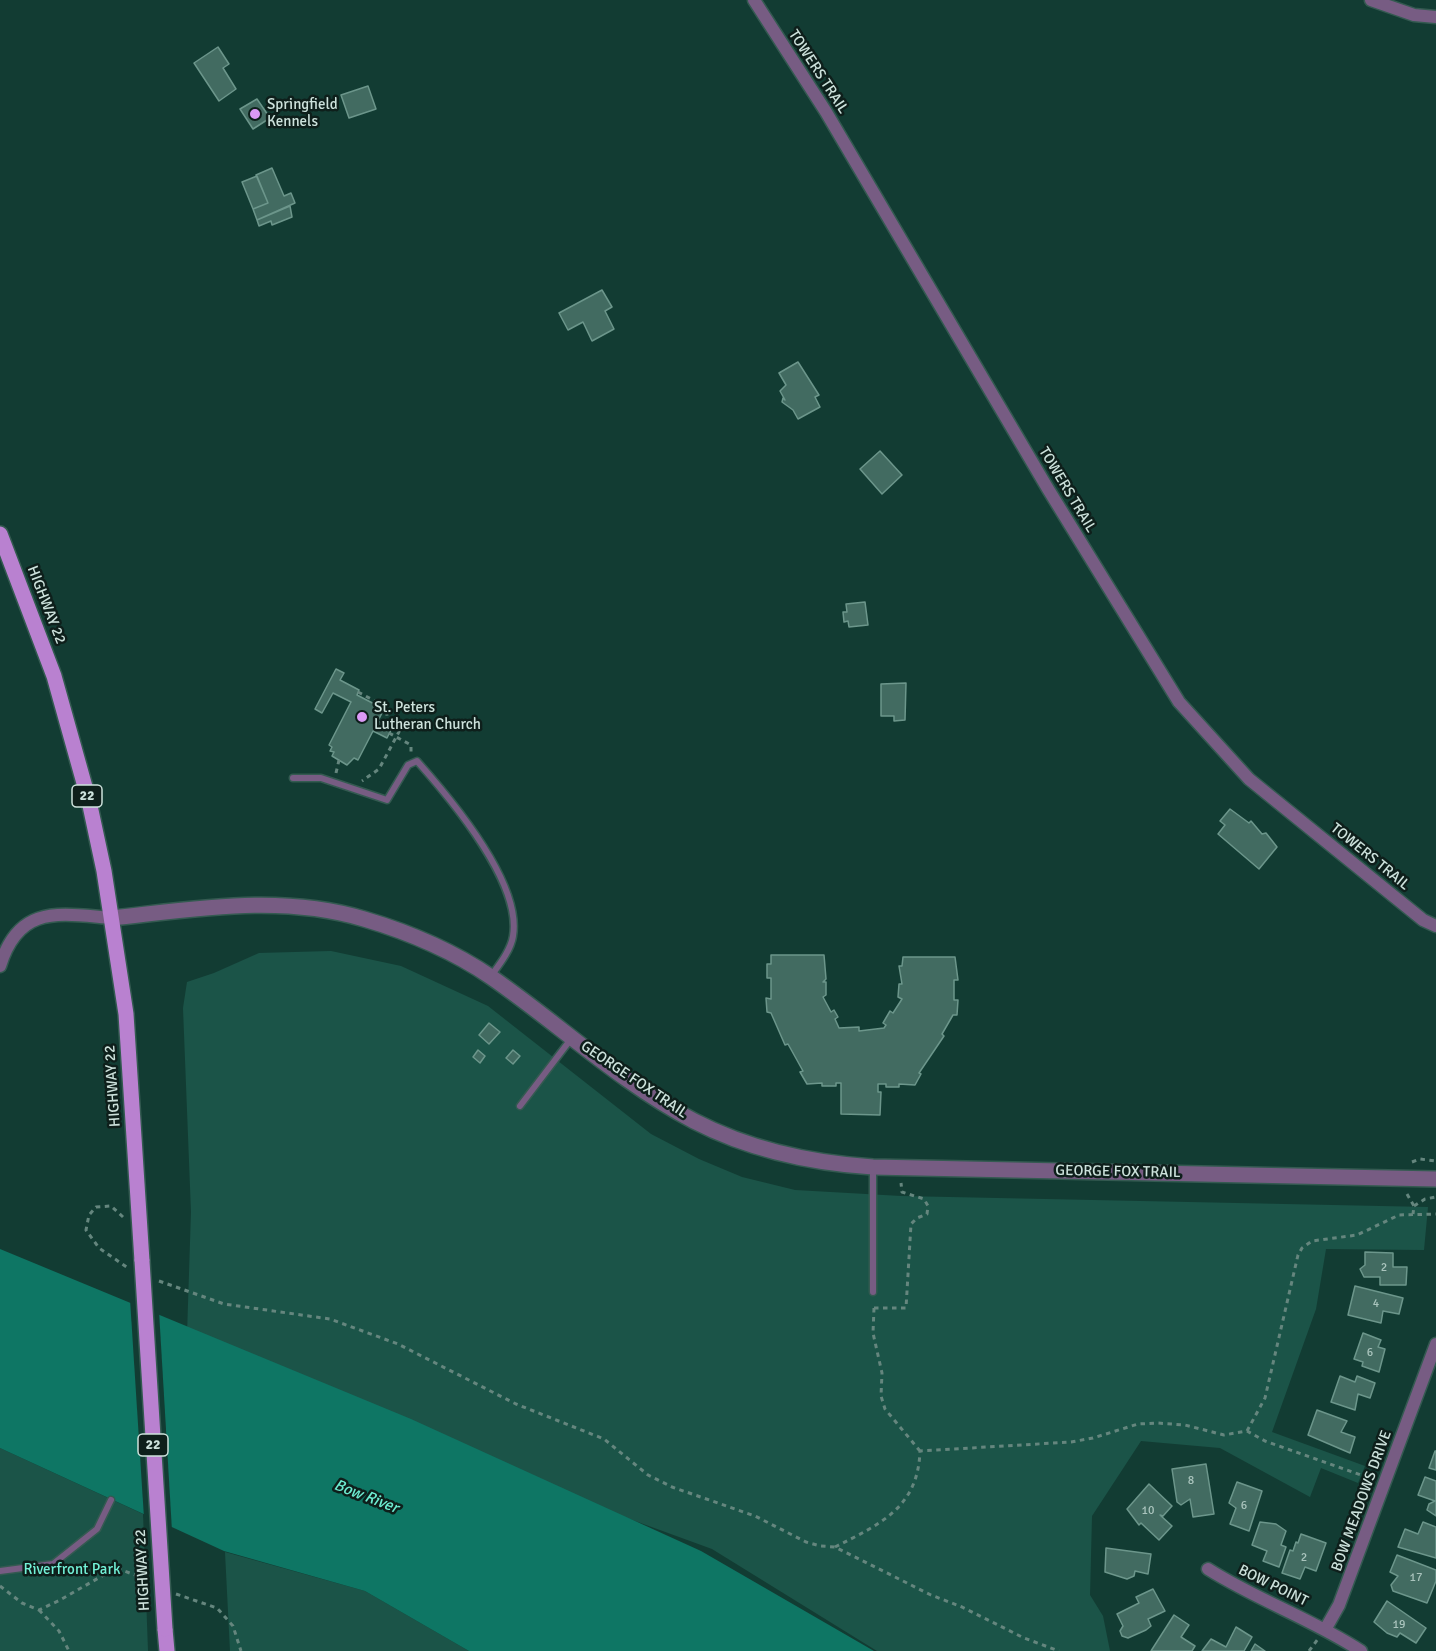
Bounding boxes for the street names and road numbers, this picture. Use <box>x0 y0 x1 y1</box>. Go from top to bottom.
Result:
street label: TOWERS TRAIL <box>784 27 852 117</box>
street label: TOWERS TRAIL <box>1034 444 1100 536</box>
street label: HIGHWAY 22 <box>23 563 69 647</box>
road number: 22 <box>72 785 102 807</box>
street label: TOWERS TRAIL <box>1327 820 1413 894</box>
street label: GEORGE FOX TRAIL <box>577 1038 691 1122</box>
street label: HIGHWAY 22 <box>101 1044 125 1128</box>
street label: GEORGE FOX TRAIL <box>1055 1162 1181 1182</box>
street label: BOW MEADOWS DRIVE <box>1328 1428 1396 1574</box>
road number: 22 <box>138 1434 168 1456</box>
street label: HIGHWAY 22 <box>132 1529 154 1611</box>
street label: BOW POINT <box>1235 1561 1311 1611</box>

